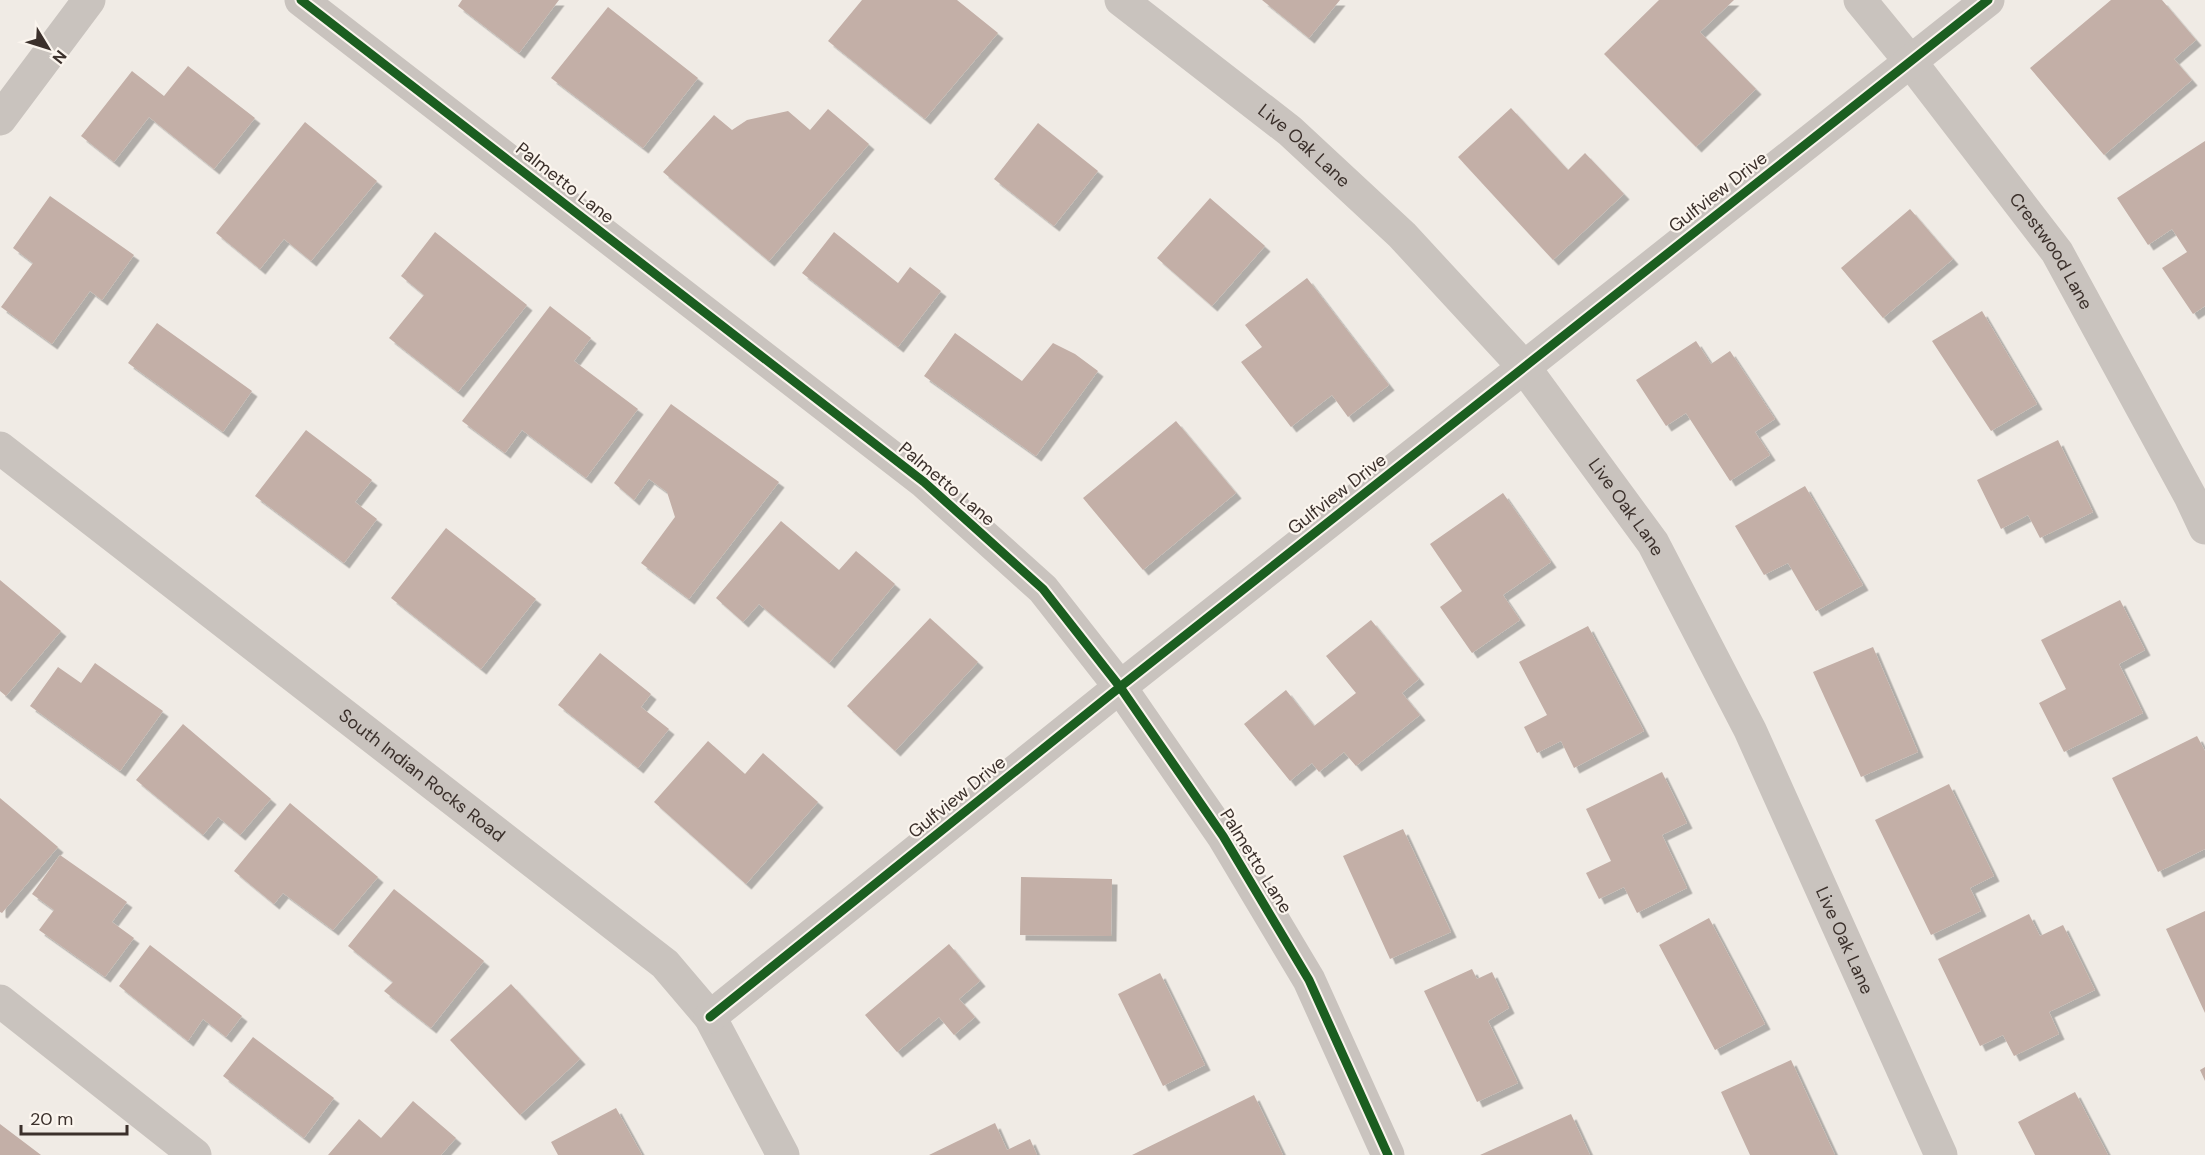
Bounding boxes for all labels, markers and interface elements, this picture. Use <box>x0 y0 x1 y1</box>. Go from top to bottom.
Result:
north arrow <box>18 18 78 78</box>
text: N <box>48 46 71 68</box>
street label: Live Oak Lane <box>1253 99 1355 193</box>
street label: Palmetto Lane <box>511 137 619 229</box>
street label: Gulfview Drive <box>1664 146 1772 238</box>
street label: Crestwood Lane <box>2004 188 2098 314</box>
street label: Palmetto Lane <box>894 437 1000 531</box>
street label: Gulfview Drive <box>1283 448 1391 540</box>
street label: Live Oak Lane <box>1583 453 1670 560</box>
street label: South Indian Rocks Road <box>334 703 510 847</box>
street label: Gulfview Drive <box>903 750 1011 844</box>
street label: Palmetto Lane <box>1214 804 1298 918</box>
street label: Live Oak Lane <box>1810 883 1879 998</box>
scale bar <box>21 1098 128 1136</box>
text: 20 m <box>30 1107 73 1131</box>

